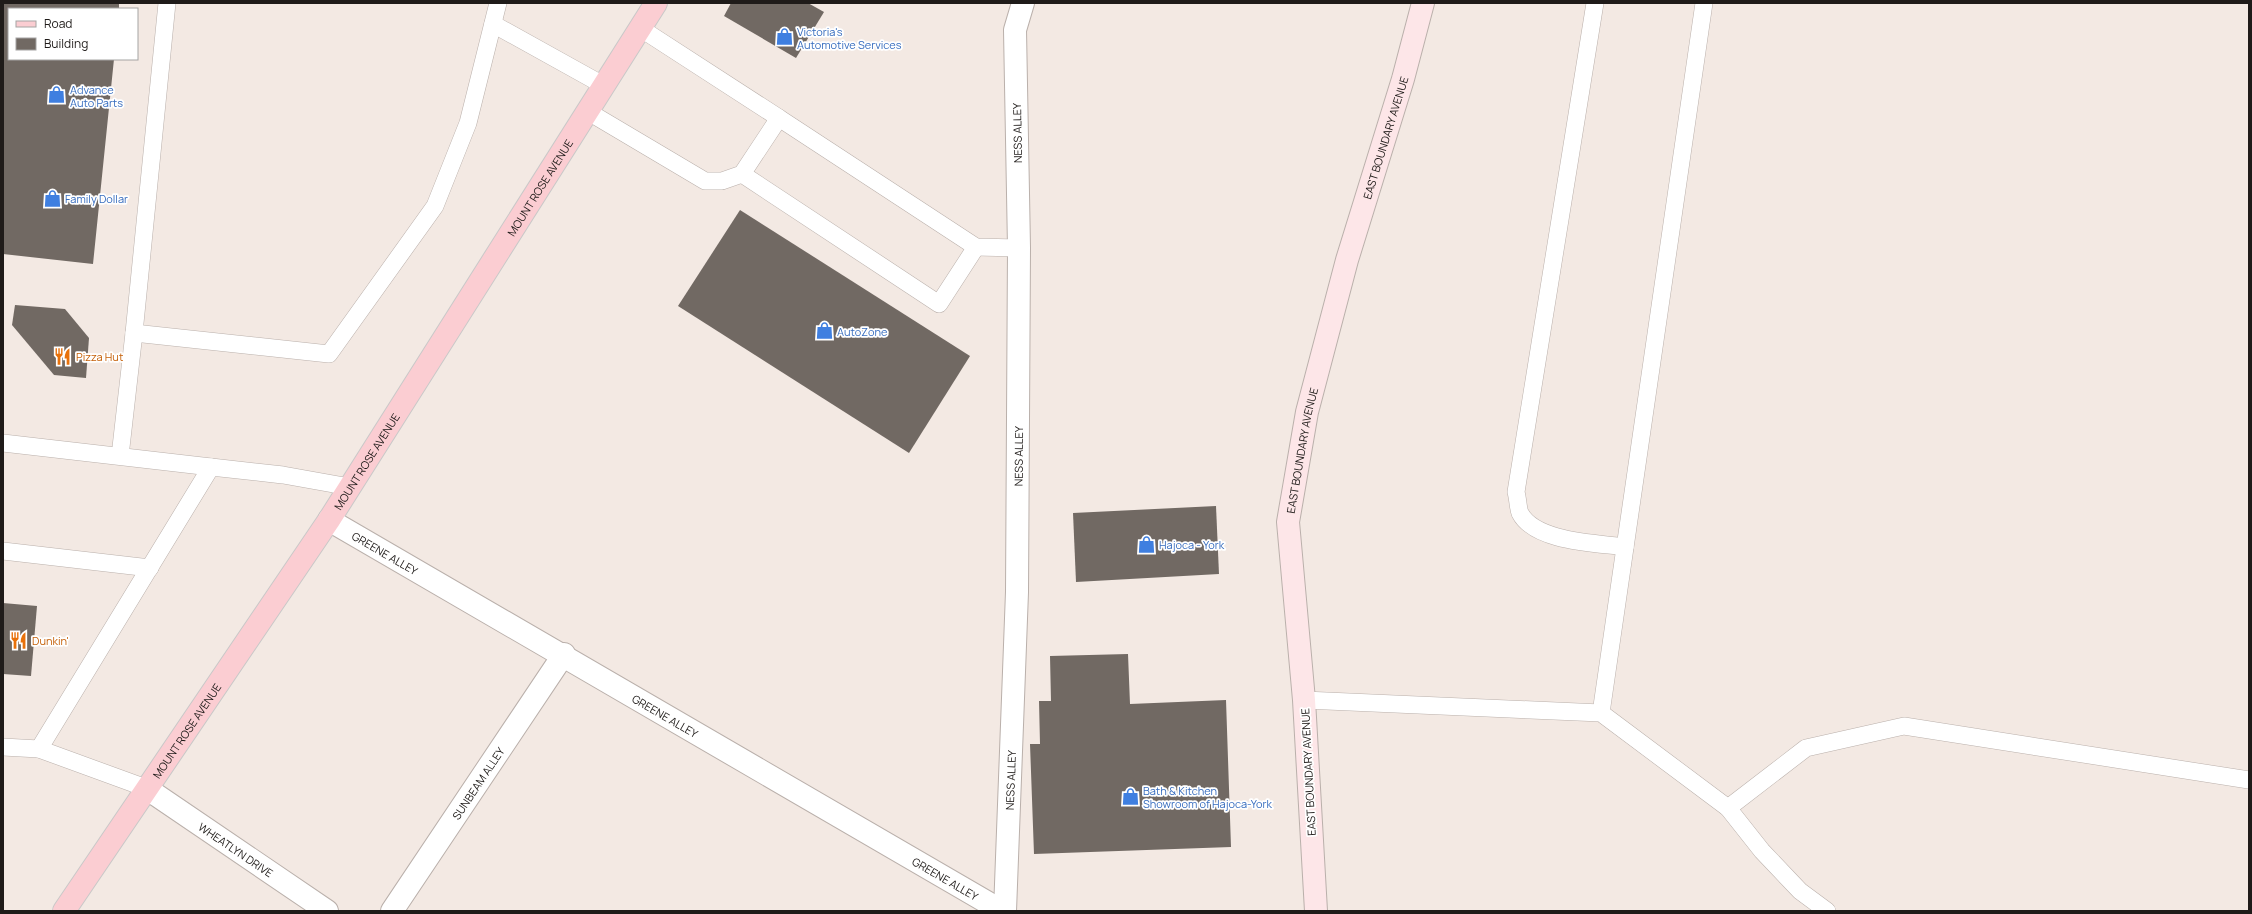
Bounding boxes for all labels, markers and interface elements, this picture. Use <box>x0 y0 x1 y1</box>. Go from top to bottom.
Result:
legend <box>8 8 138 60</box>
text: Road <box>44 15 72 32</box>
place label: Victoria's Automotive Services <box>797 24 902 52</box>
shop icon: Victoria's Automotive Services <box>774 27 794 47</box>
text: Building <box>44 35 88 52</box>
street label: EAST BOUNDARY AVENUE <box>1359 74 1411 201</box>
place label: Advance Auto Parts <box>70 82 123 110</box>
shop icon: Advance Auto Parts <box>47 85 67 105</box>
street label: NESS ALLEY <box>1009 102 1025 163</box>
street label: MOUNT ROSE AVENUE <box>503 136 576 239</box>
shop icon: Family Dollar <box>42 188 62 208</box>
place label: Family Dollar <box>65 191 128 206</box>
shop icon: AutoZone <box>814 321 834 341</box>
place label: AutoZone <box>837 324 888 339</box>
restaurant icon: Pizza Hut <box>53 346 73 366</box>
place label: Pizza Hut <box>76 349 123 364</box>
street label: EAST BOUNDARY AVENUE <box>1282 386 1321 514</box>
street label: MOUNT ROSE AVENUE <box>330 410 402 512</box>
street label: NESS ALLEY <box>1010 425 1025 486</box>
street label: GREENE ALLEY <box>349 528 422 578</box>
shop icon: Hajoca - York <box>1136 534 1156 554</box>
place label: Hajoca - York <box>1159 537 1225 552</box>
restaurant icon: Dunkin' <box>9 630 29 650</box>
place label: Dunkin' <box>32 633 69 648</box>
street label: MOUNT ROSE AVENUE <box>149 680 224 781</box>
street label: GREENE ALLEY <box>630 690 702 741</box>
street label: EAST BOUNDARY AVENUE <box>1297 708 1319 836</box>
street label: SUNBEAM ALLEY <box>448 743 508 822</box>
street label: NESS ALLEY <box>1001 749 1019 810</box>
place label: Bath & Kitchen Showroom of Hajoca-York <box>1143 783 1273 811</box>
shop icon: Bath & Kitchen Showroom of Hajoca-York <box>1120 786 1140 806</box>
street label: WHEATLYN DRIVE <box>196 819 276 880</box>
street label: GREENE ALLEY <box>910 853 982 904</box>

